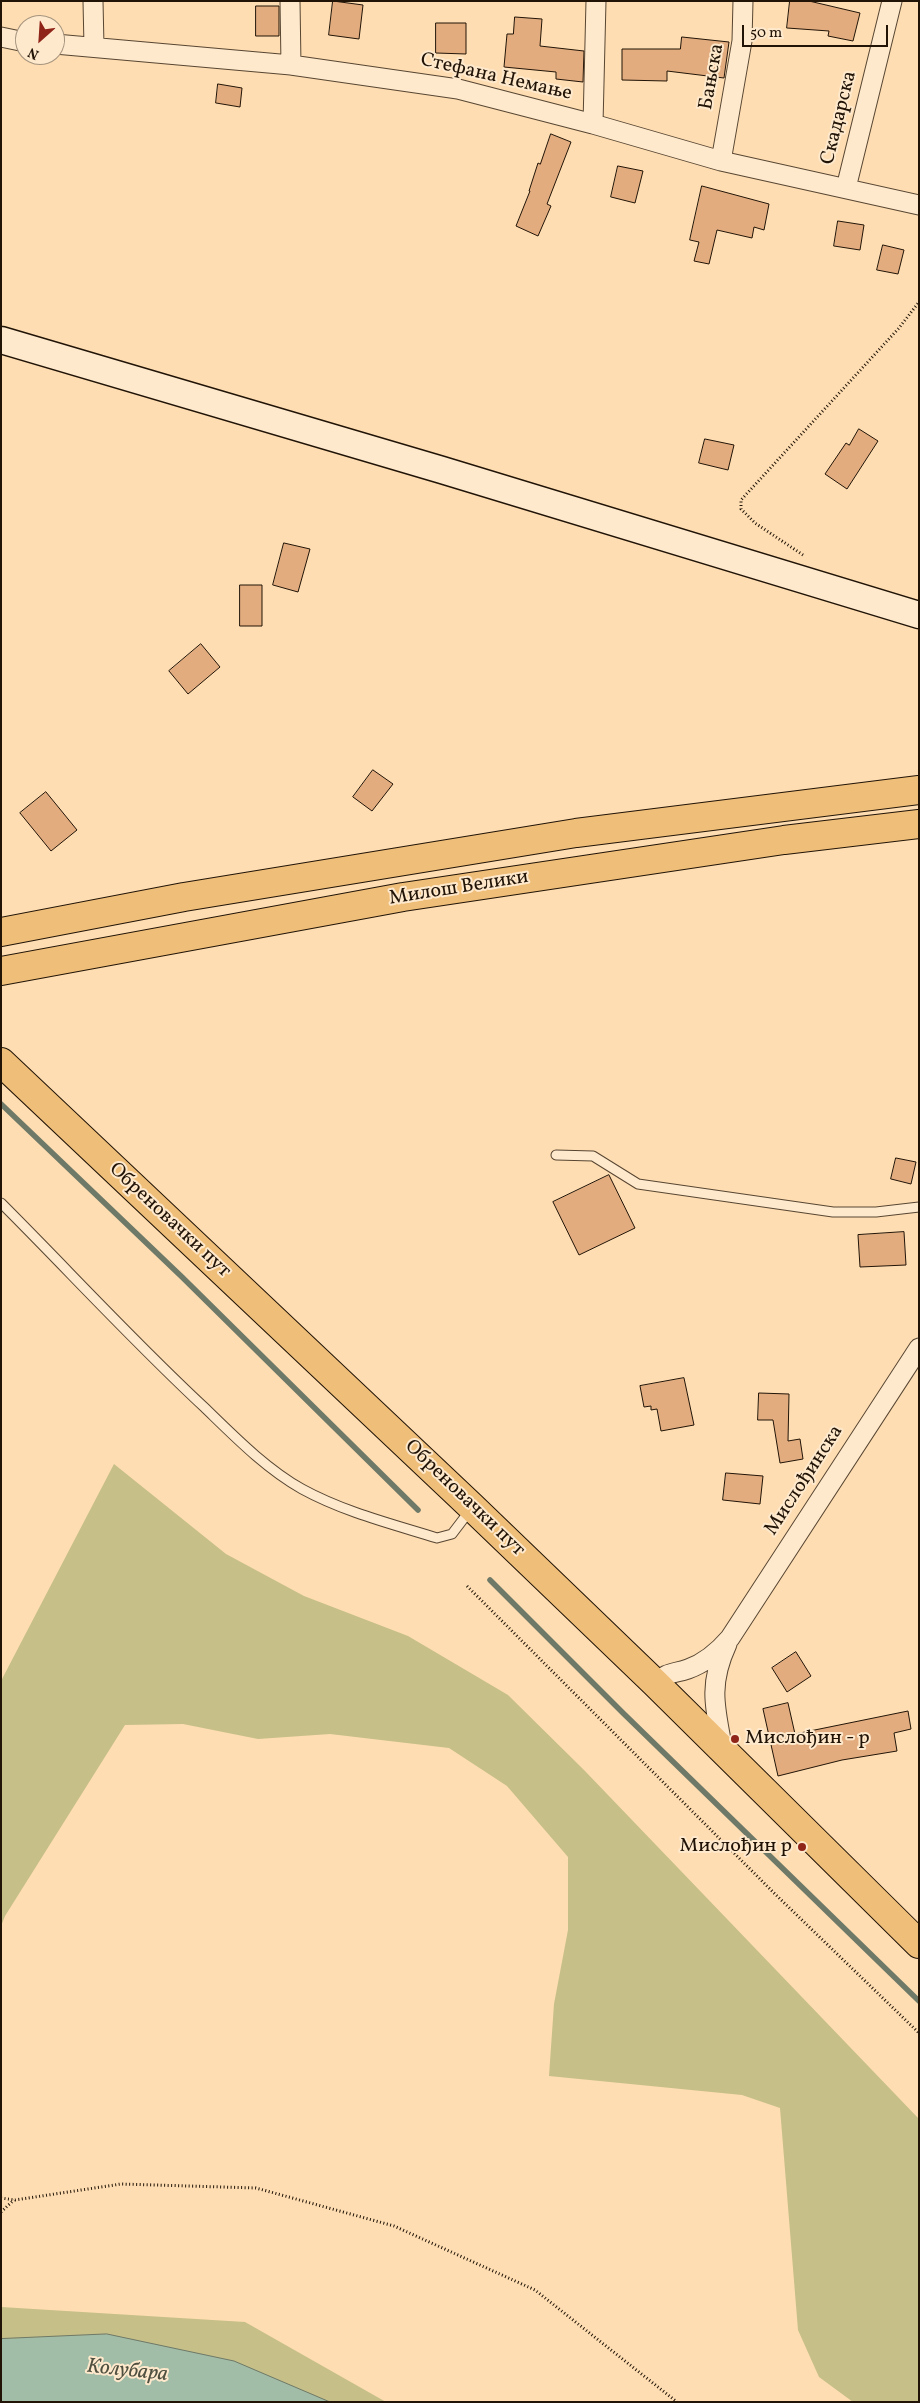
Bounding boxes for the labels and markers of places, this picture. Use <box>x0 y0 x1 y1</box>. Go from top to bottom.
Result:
place label: Мислођин - р <box>745 1727 870 1751</box>
marker: Мислођин - р <box>729 1733 741 1745</box>
place label: Мислођин р <box>680 1835 792 1859</box>
marker: Мислођин р <box>796 1841 808 1853</box>

